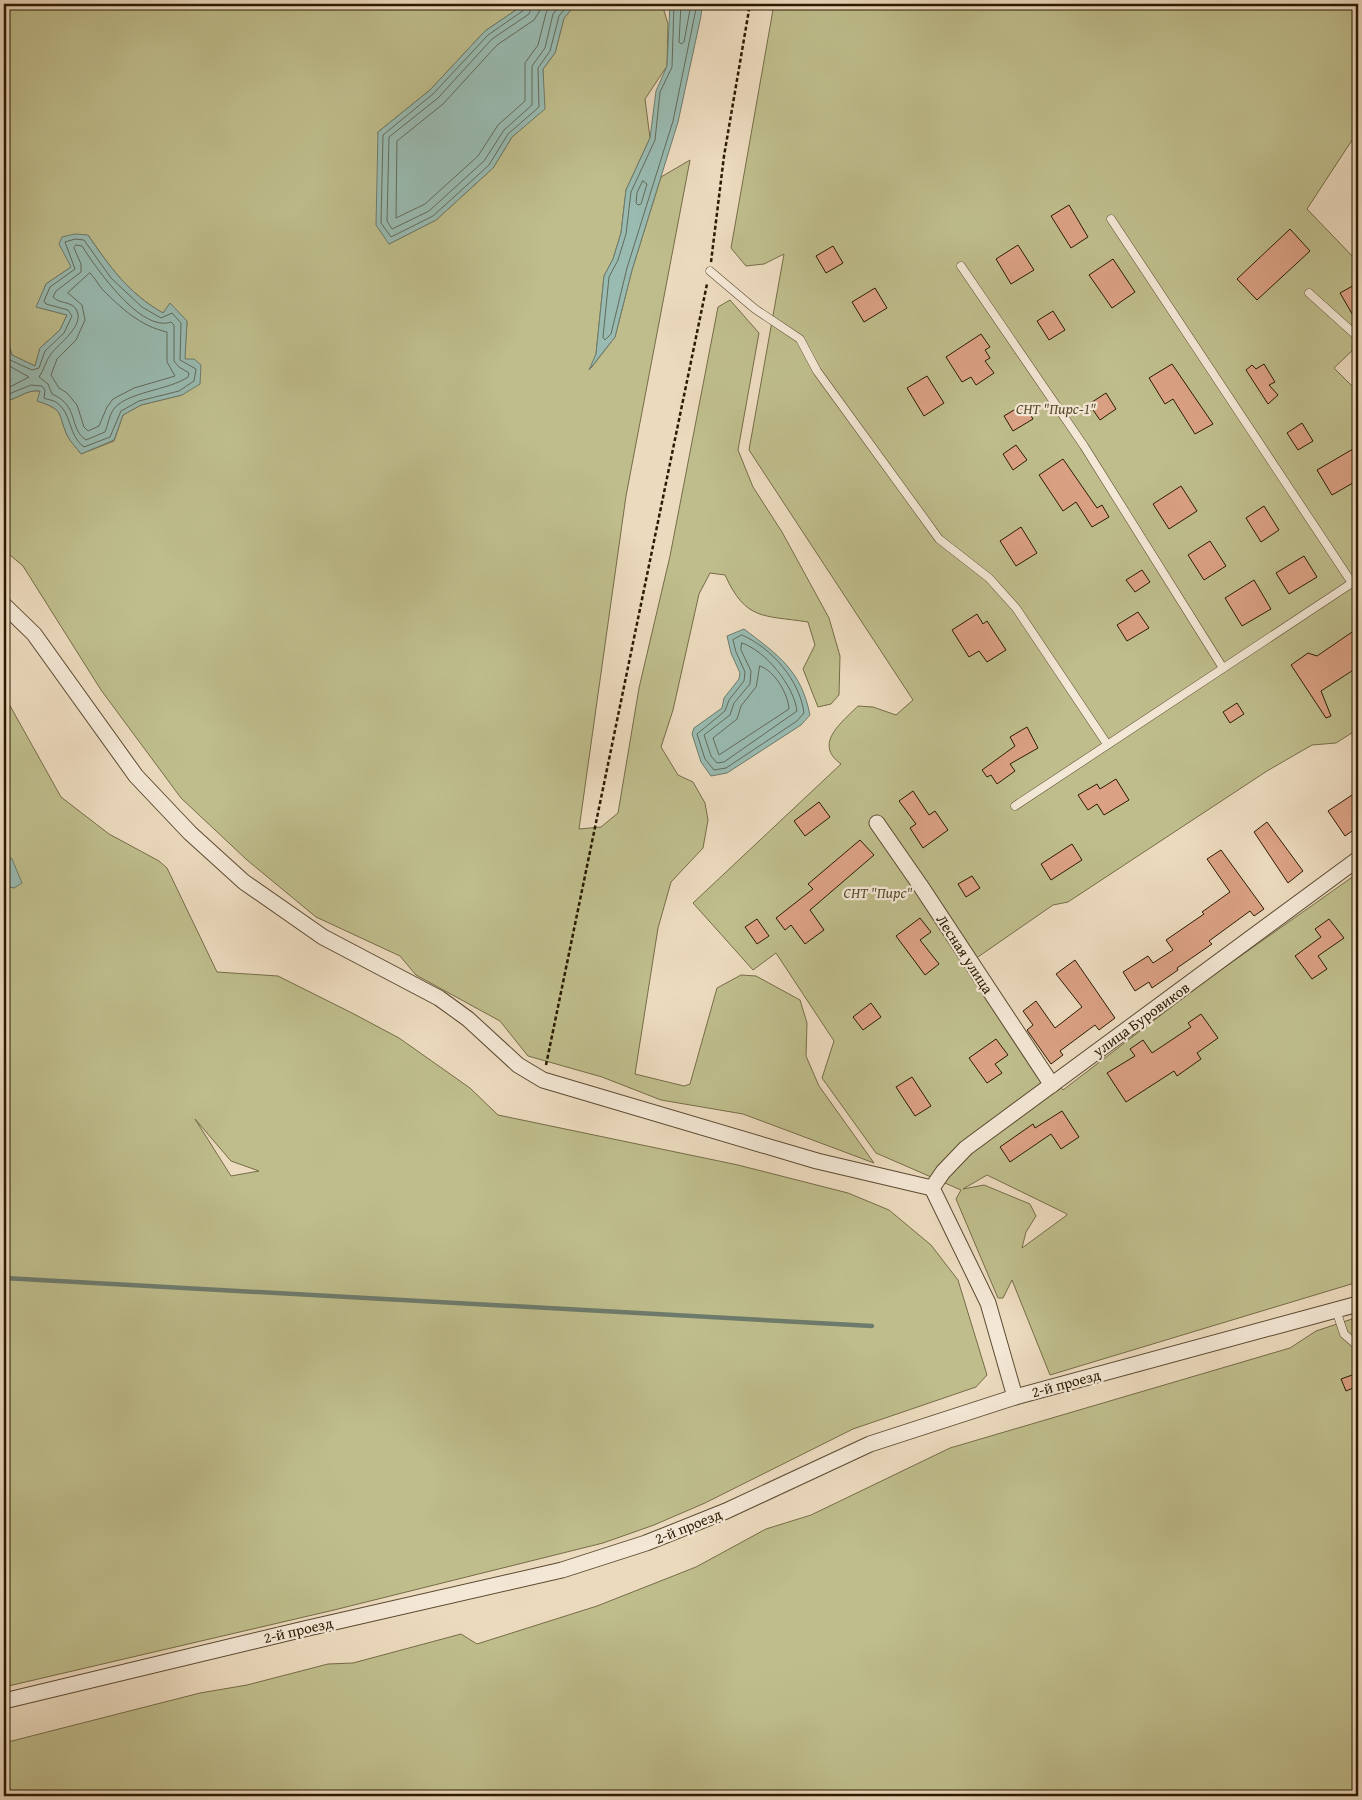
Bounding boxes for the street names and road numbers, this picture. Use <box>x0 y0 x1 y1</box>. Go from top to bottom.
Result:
street label: Лесная улица <box>932 910 999 998</box>
street label: улица Буровиков <box>1088 977 1194 1062</box>
street label: 2-й проезд <box>1029 1364 1103 1402</box>
street label: 2-й проезд <box>651 1503 725 1549</box>
street label: 2-й проезд <box>261 1612 335 1648</box>

